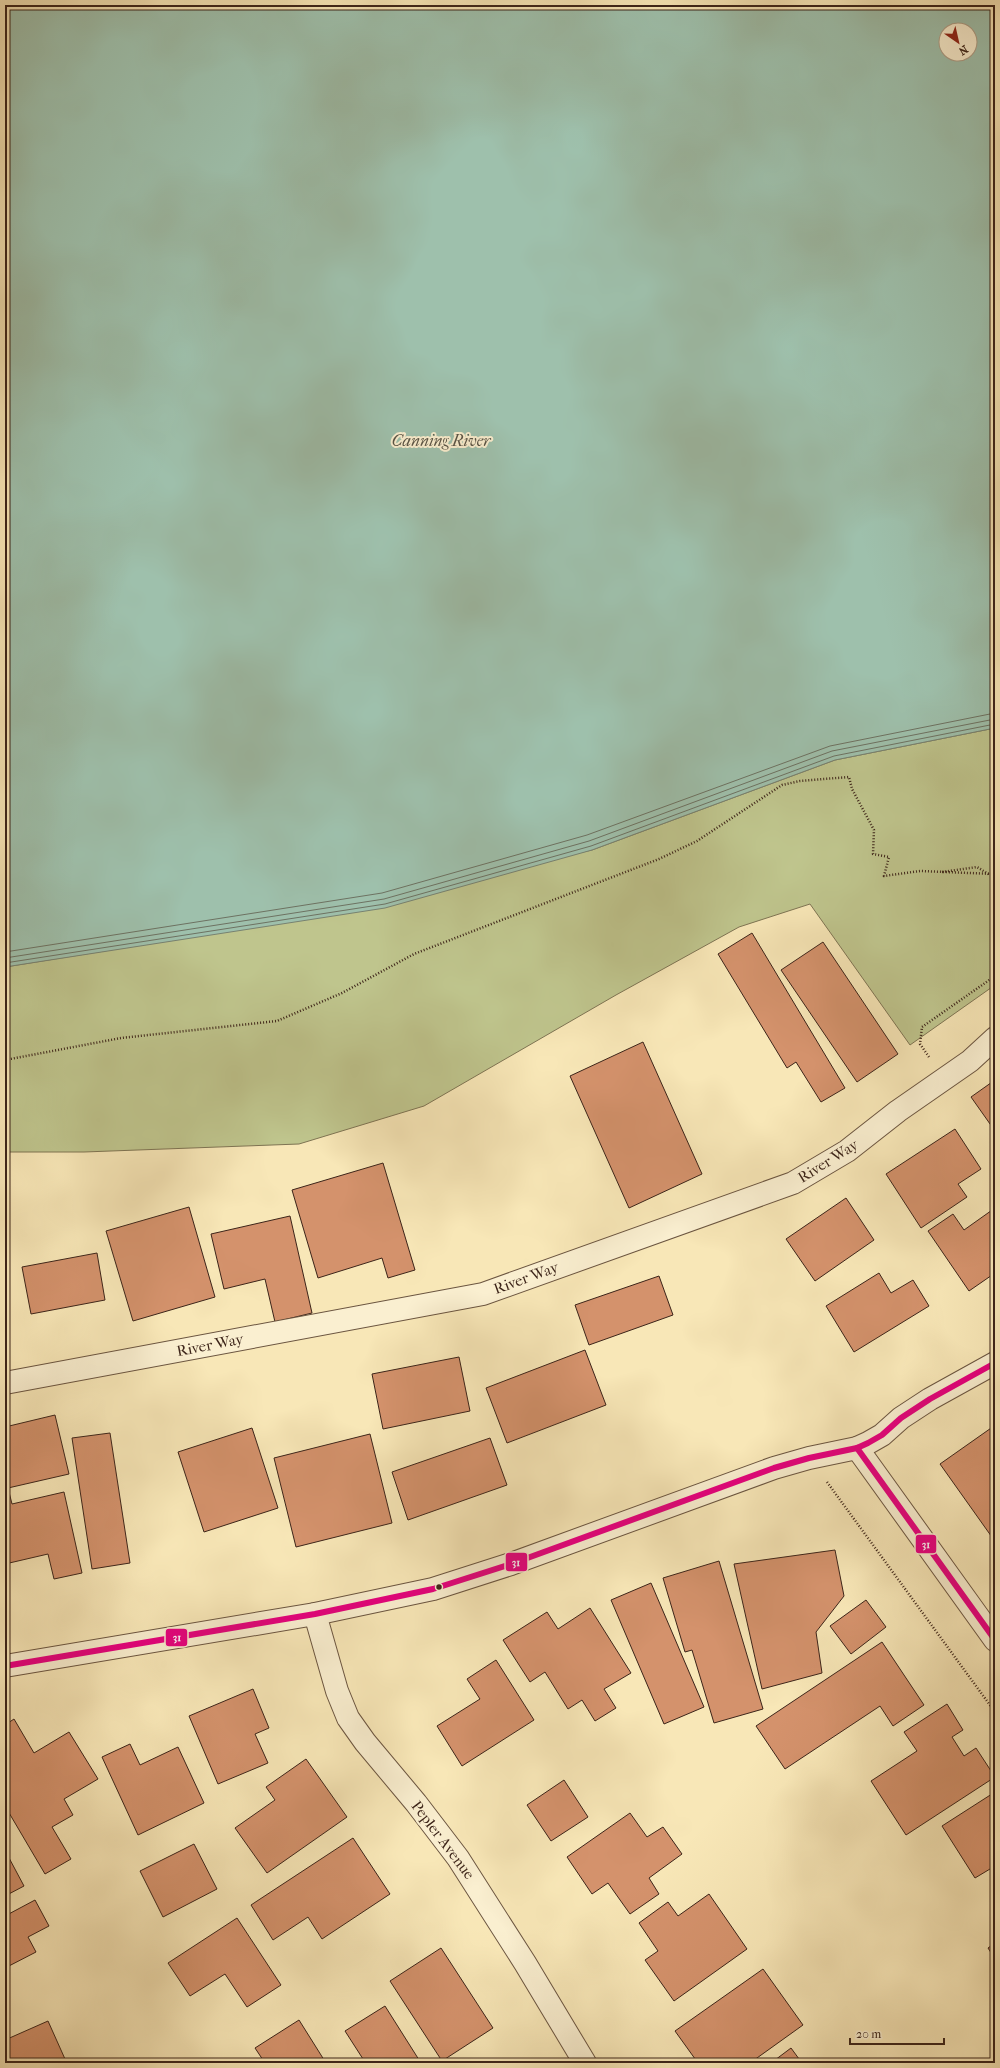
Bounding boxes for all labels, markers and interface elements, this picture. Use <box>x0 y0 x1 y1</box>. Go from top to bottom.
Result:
north arrow <box>938 22 978 62</box>
text: N <box>956 42 970 58</box>
water label: Canning River <box>392 431 492 450</box>
street label: River Way <box>795 1135 862 1187</box>
street label: River Way <box>491 1258 562 1298</box>
street label: River Way <box>175 1330 246 1360</box>
line badge: 31 <box>915 1534 937 1554</box>
text: 31 <box>922 1538 930 1551</box>
line badge: 31 <box>505 1552 528 1572</box>
text: 31 <box>512 1556 520 1569</box>
unlabelled marker <box>434 1582 444 1592</box>
line badge: 31 <box>165 1628 188 1647</box>
text: 31 <box>173 1631 181 1644</box>
street label: Pepler Avenue <box>408 1797 479 1883</box>
scale bar <box>850 2020 944 2046</box>
text: 20 m <box>856 2027 881 2041</box>

